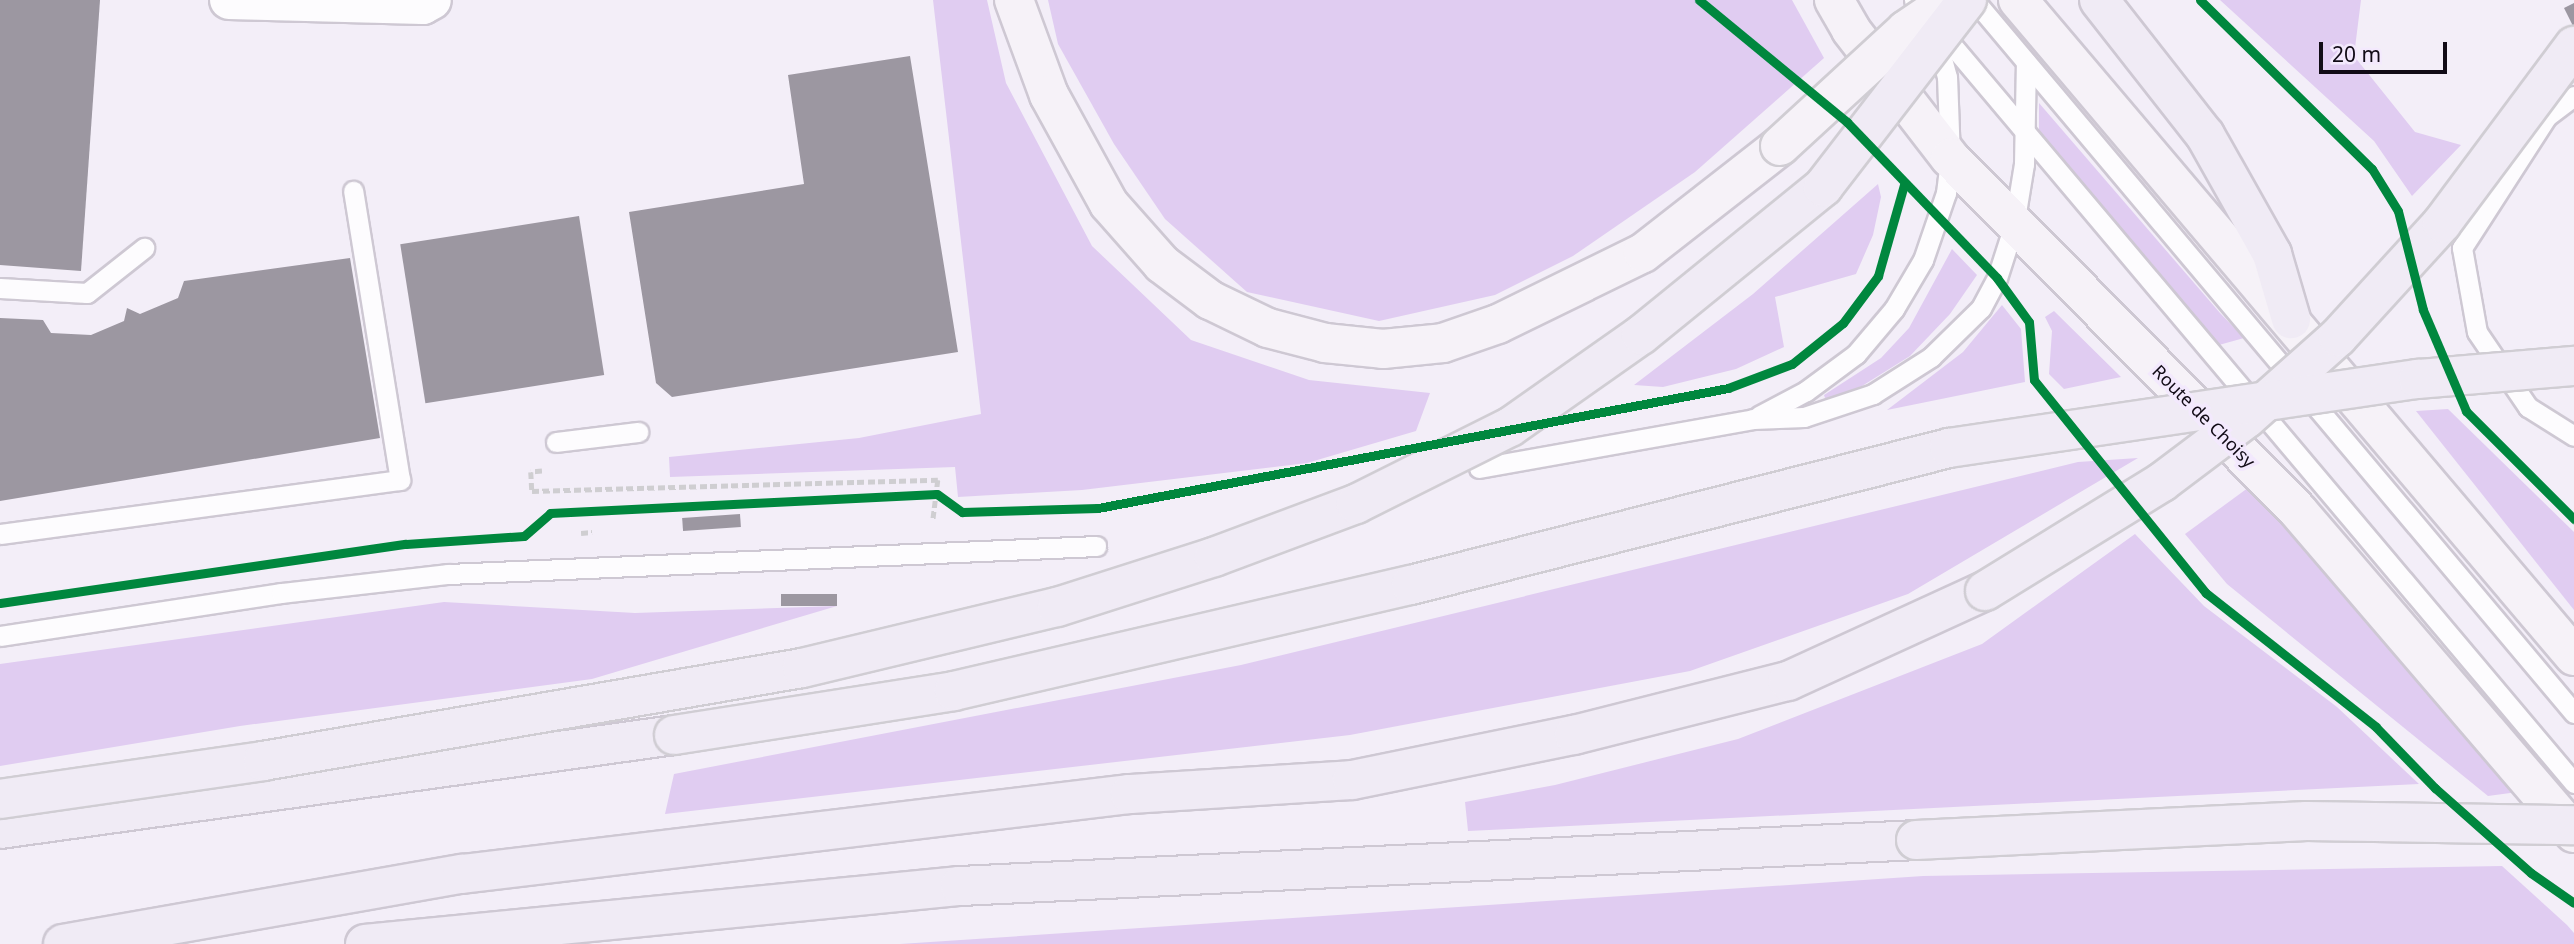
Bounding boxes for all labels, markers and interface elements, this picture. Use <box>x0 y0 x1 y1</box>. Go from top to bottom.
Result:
scale bar <box>2322 28 2450 72</box>
text: 20 m <box>2332 40 2381 68</box>
street label: Route de Choisy <box>2148 360 2260 472</box>

